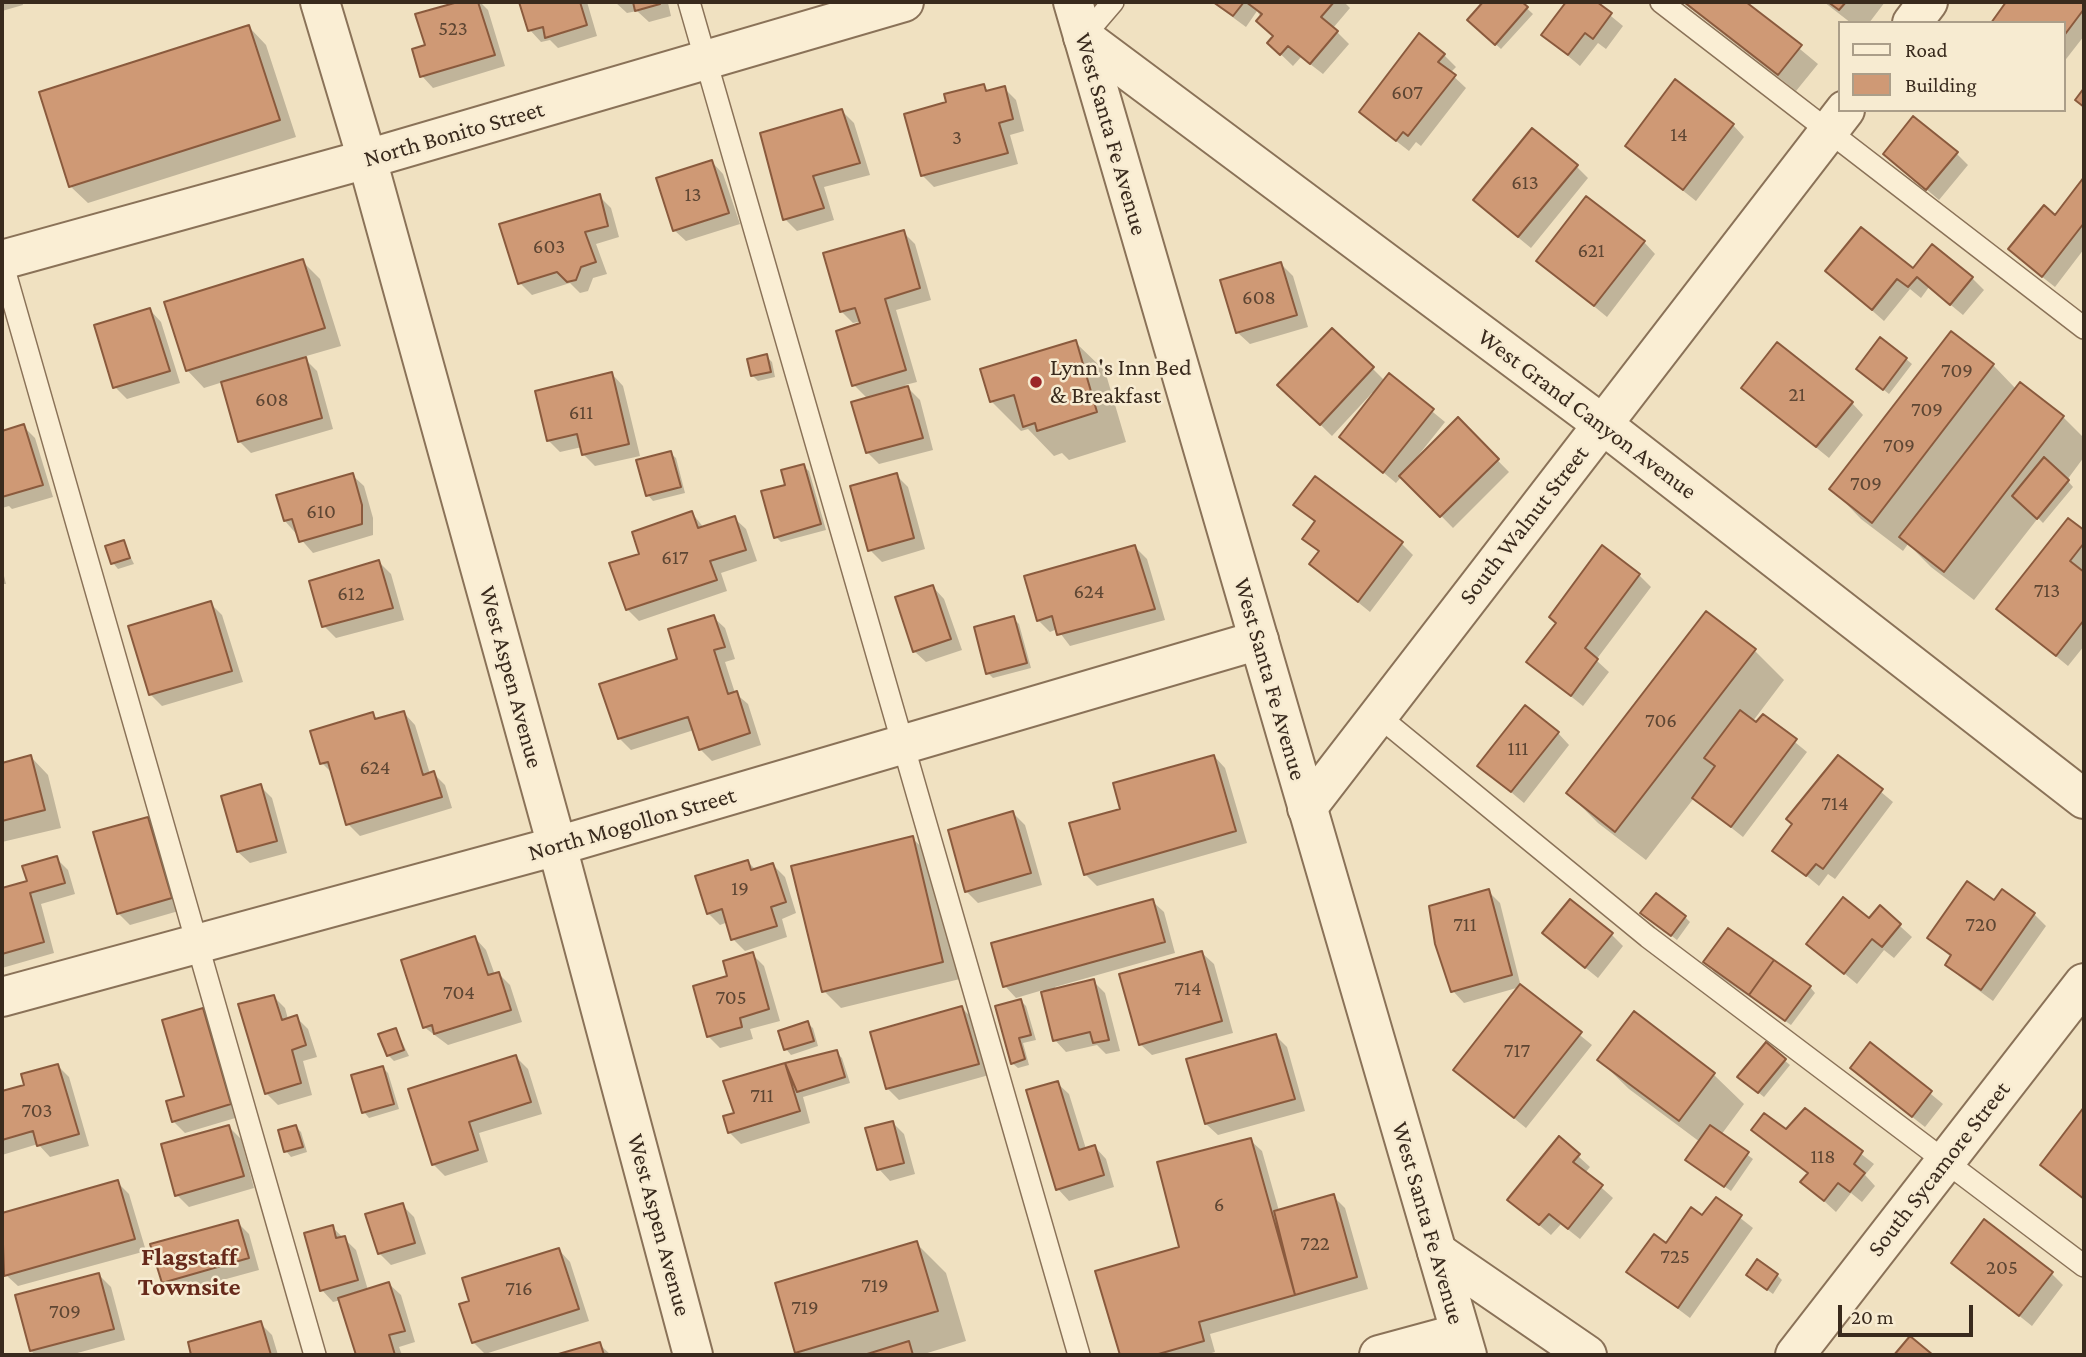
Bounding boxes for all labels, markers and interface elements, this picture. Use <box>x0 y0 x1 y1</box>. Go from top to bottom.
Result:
house number: 523 <box>438 16 468 42</box>
legend <box>1838 21 2065 112</box>
street label: West Santa Fe Avenue <box>1068 30 1154 238</box>
text: Road <box>1905 38 1948 62</box>
text: Building <box>1905 73 1977 97</box>
house number: 607 <box>1391 80 1423 106</box>
street label: North Bonito Street <box>361 95 547 173</box>
house number: 14 <box>1670 122 1688 148</box>
house number: 3 <box>952 125 962 151</box>
house number: 613 <box>1511 170 1539 196</box>
house number: 13 <box>685 182 701 208</box>
house number: 603 <box>533 234 565 260</box>
house number: 621 <box>1577 238 1605 264</box>
house number: 608 <box>1242 285 1276 311</box>
street label: West Grand Canyon Avenue <box>1472 322 1702 506</box>
place label: Lynn's Inn Bed & Breakfast <box>1050 354 1192 410</box>
house number: 709 <box>1941 358 1973 384</box>
marker: Lynn's Inn Bed & Breakfast <box>1028 374 1044 390</box>
house number: 21 <box>1789 382 1805 408</box>
house number: 608 <box>255 387 289 413</box>
house number: 709 <box>1911 397 1943 423</box>
house number: 611 <box>569 400 593 426</box>
house number: 709 <box>1883 433 1915 459</box>
street label: South Walnut Street <box>1453 440 1595 610</box>
house number: 709 <box>1850 471 1882 497</box>
house number: 610 <box>306 499 336 525</box>
house number: 617 <box>661 545 689 571</box>
street label: West Santa Fe Avenue <box>1227 575 1313 783</box>
house number: 713 <box>2034 578 2060 604</box>
house number: 624 <box>1074 579 1104 605</box>
house number: 612 <box>337 581 365 607</box>
street label: West Aspen Avenue <box>473 583 549 771</box>
house number: 706 <box>1645 708 1677 734</box>
house number: 111 <box>1508 736 1528 762</box>
house number: 624 <box>360 755 390 781</box>
street label: North Mogollon Street <box>525 781 739 867</box>
house number: 714 <box>1821 791 1849 817</box>
house number: 19 <box>731 876 749 902</box>
house number: 711 <box>1453 912 1477 938</box>
house number: 720 <box>1965 912 1997 938</box>
house number: 714 <box>1174 976 1202 1002</box>
house number: 704 <box>443 980 475 1006</box>
house number: 705 <box>715 985 747 1011</box>
house number: 717 <box>1504 1038 1530 1064</box>
street label: South Sycamore Street <box>1862 1076 2016 1262</box>
house number: 711 <box>750 1083 774 1109</box>
house number: 703 <box>21 1098 53 1124</box>
street label: West Santa Fe Avenue <box>1385 1119 1471 1327</box>
street label: West Aspen Avenue <box>621 1131 697 1319</box>
house number: 118 <box>1810 1144 1836 1170</box>
house number: 6 <box>1214 1192 1224 1218</box>
house number: 722 <box>1300 1231 1330 1257</box>
district label: Flagstaff Townsite <box>138 1241 240 1302</box>
house number: 725 <box>1660 1244 1690 1270</box>
house number: 205 <box>1986 1255 2018 1281</box>
house number: 719 <box>861 1273 889 1299</box>
house number: 716 <box>505 1276 533 1302</box>
scale bar <box>1841 1290 1976 1334</box>
house number: 719 <box>791 1295 819 1321</box>
house number: 709 <box>49 1299 81 1325</box>
text: 20 m <box>1851 1305 1894 1329</box>

